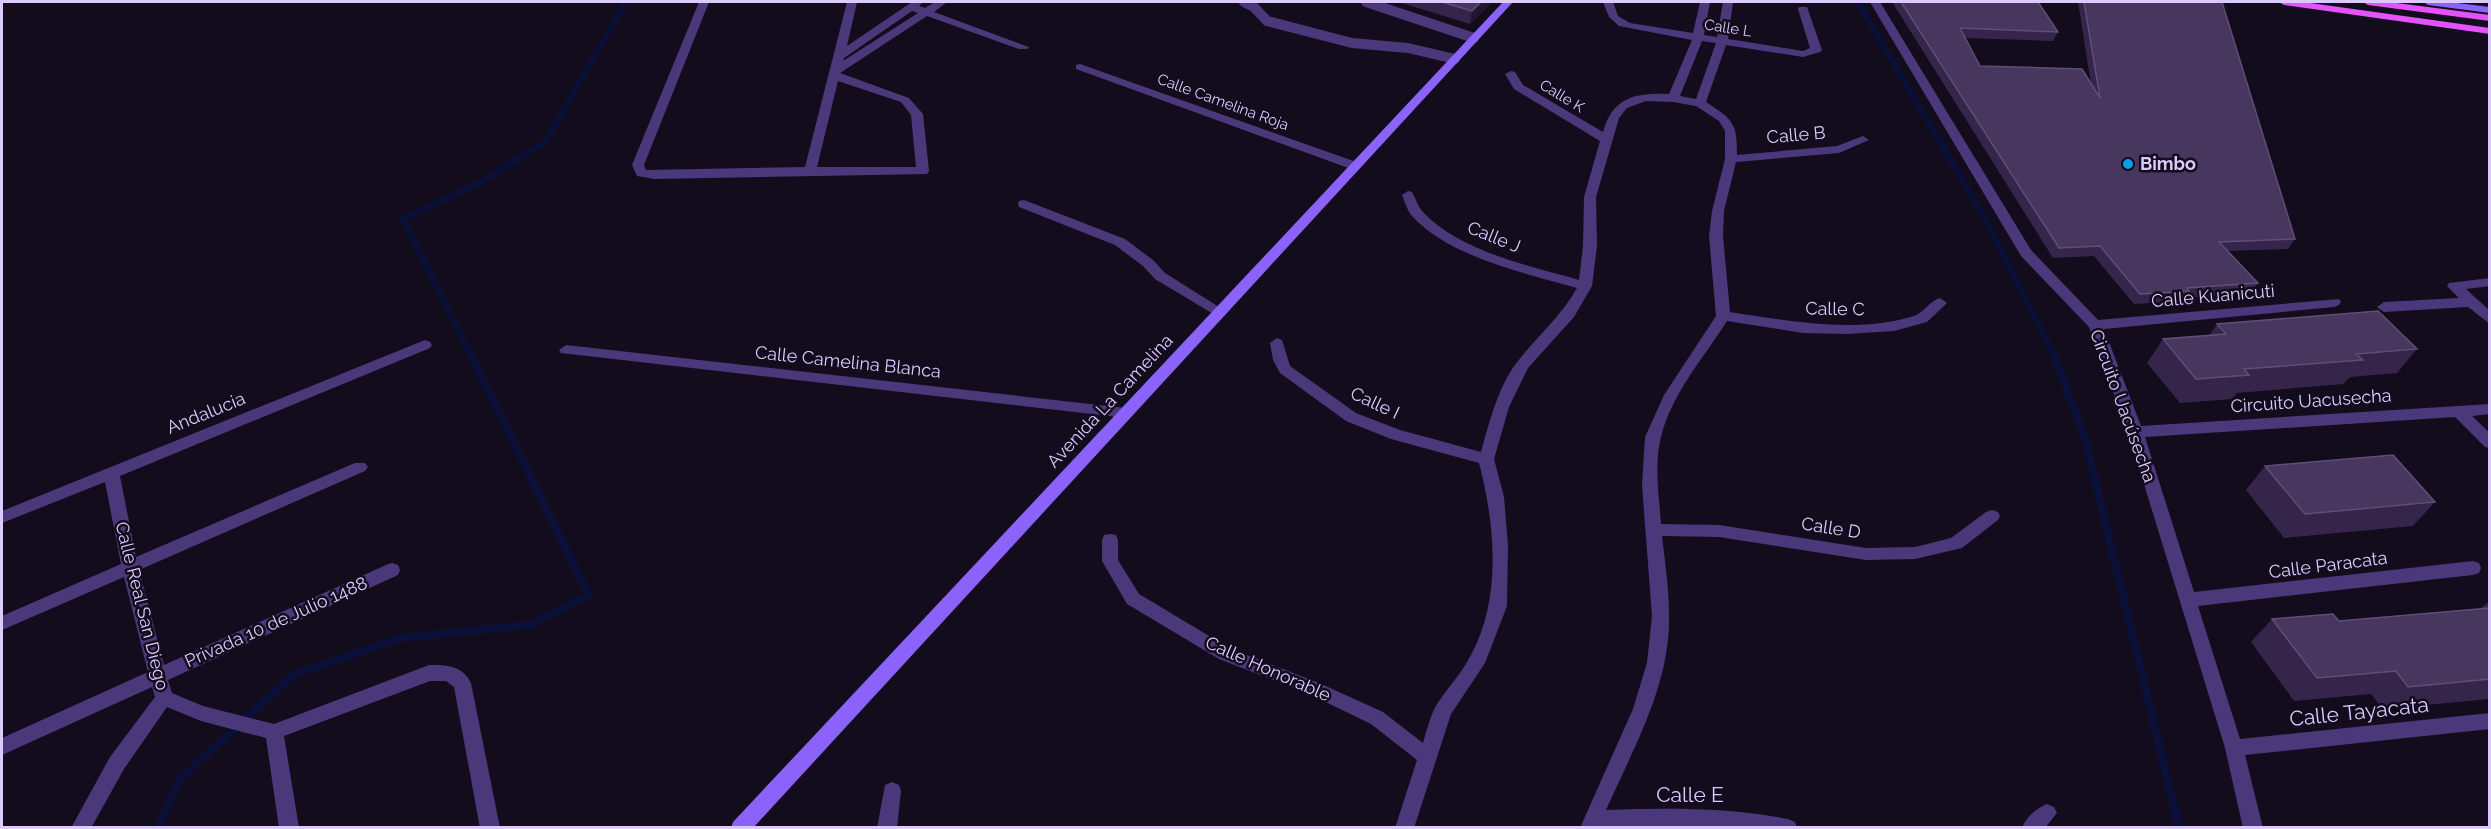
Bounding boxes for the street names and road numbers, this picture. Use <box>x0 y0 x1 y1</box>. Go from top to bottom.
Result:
street label: Calle L <box>1703 15 1753 41</box>
street label: Calle Camelina Roja <box>1155 70 1291 134</box>
street label: Calle K <box>1536 76 1588 116</box>
street label: Calle B <box>1766 121 1826 148</box>
street label: Calle J <box>1465 216 1524 257</box>
street label: Calle Kuanicuti <box>2150 280 2276 311</box>
street label: Calle C <box>1805 297 1865 320</box>
street label: Circuito Uacúsecha <box>2086 327 2161 485</box>
street label: Avenida La Camelina <box>1042 330 1177 472</box>
street label: Calle Camelina Blanca <box>754 341 942 382</box>
street label: Calle I <box>1347 382 1403 423</box>
street label: Circuito Uacusecha <box>2230 384 2392 417</box>
street label: Andalucia <box>163 387 248 438</box>
street label: Calle D <box>1800 512 1862 543</box>
street label: Calle Real San Diego <box>111 519 174 693</box>
street label: Calle Paracata <box>2267 547 2389 582</box>
street label: Privada 10 de Julio 1488 <box>181 572 370 671</box>
street label: Calle Honorable <box>1202 632 1334 706</box>
street label: Calle Tayacata <box>2288 692 2430 731</box>
street label: Calle E <box>1656 782 1724 807</box>

